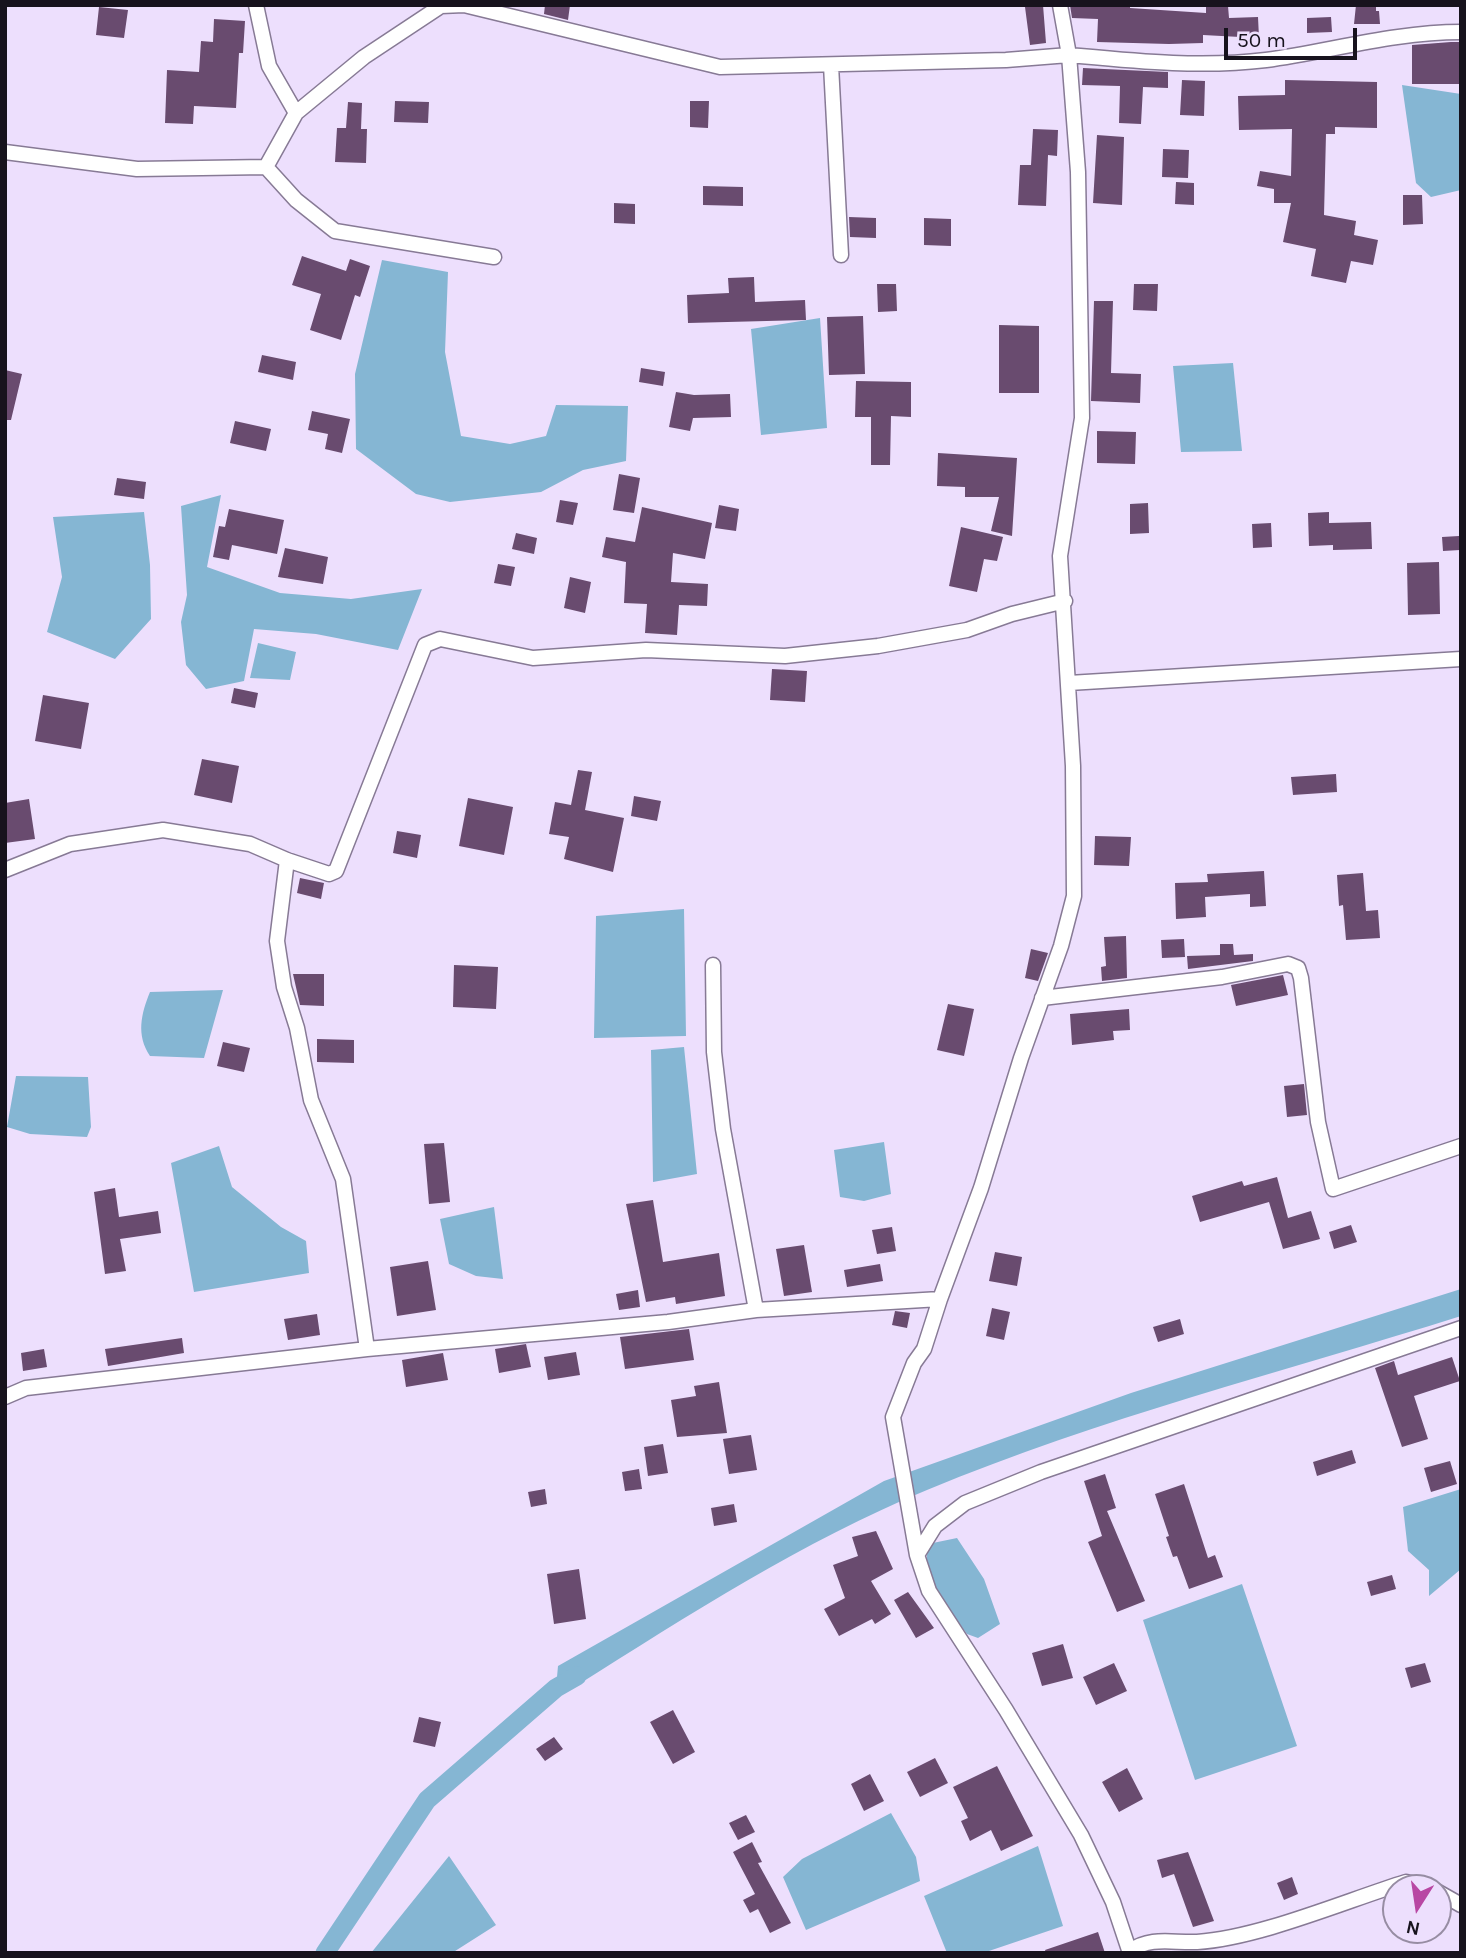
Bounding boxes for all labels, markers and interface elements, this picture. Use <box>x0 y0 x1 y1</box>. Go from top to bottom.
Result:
scale bar <box>1228 14 1361 58</box>
text: 50 m <box>1237 28 1286 52</box>
north arrow <box>1382 1874 1452 1944</box>
text: N <box>1404 1915 1422 1940</box>

